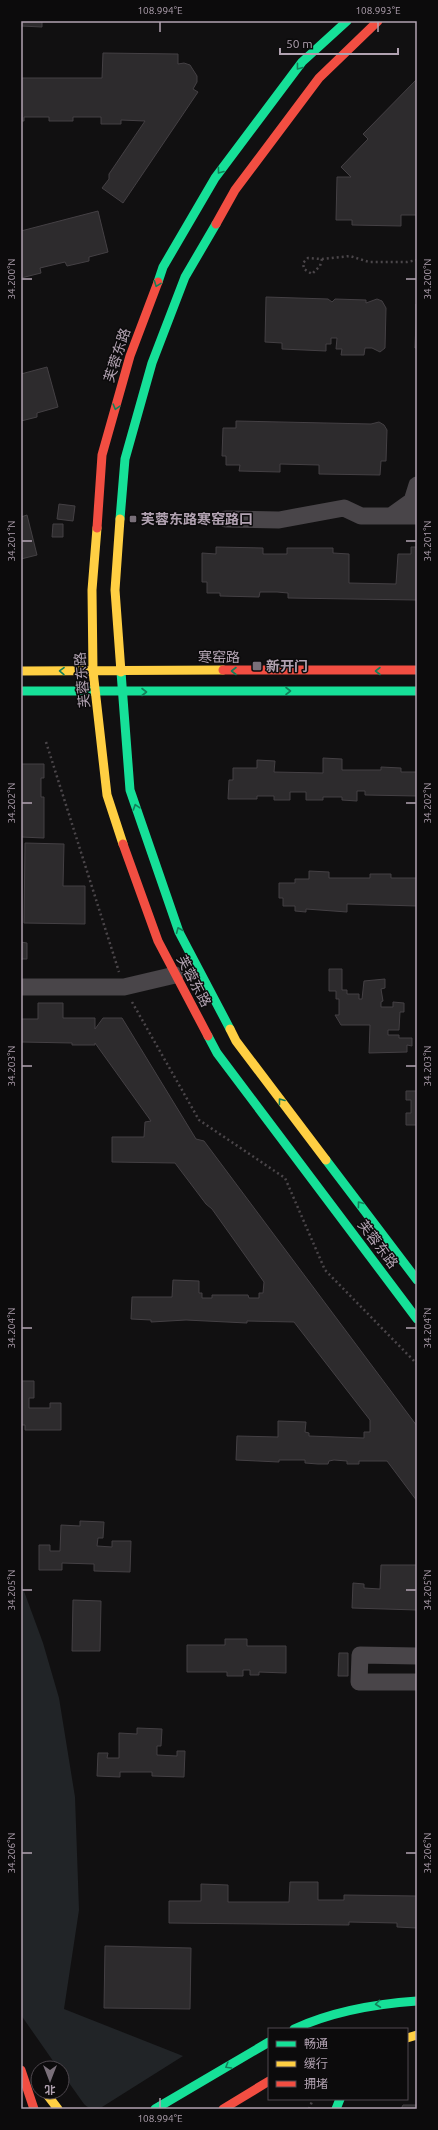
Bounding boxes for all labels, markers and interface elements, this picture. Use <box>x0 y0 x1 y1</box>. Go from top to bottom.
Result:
text: 108.994°E <box>137 5 183 16</box>
text: 108.993°E <box>355 5 401 16</box>
scale bar <box>280 30 398 56</box>
text: 50 m <box>286 37 313 50</box>
one-way arrow <box>296 62 303 69</box>
one-way arrow <box>218 166 225 173</box>
text: 34.200°N <box>6 258 17 300</box>
text: 34.200°N <box>422 258 433 300</box>
one-way arrow <box>154 280 162 287</box>
street label: 芙蓉东路 <box>101 326 133 384</box>
one-way arrow <box>112 404 120 410</box>
place label: 芙蓉东路寒窑路口 <box>141 511 253 527</box>
marker: 芙蓉东路寒窑路口 <box>128 514 138 524</box>
text: 34.201°N <box>6 520 17 562</box>
text: 34.201°N <box>422 520 433 562</box>
street label: 寒窑路 <box>198 649 240 665</box>
street label: 芙蓉东路 <box>72 651 92 709</box>
place label: 新开门 <box>266 658 308 674</box>
marker: 新开门 <box>251 660 263 672</box>
one-way arrow <box>59 667 65 675</box>
one-way arrow <box>231 667 237 675</box>
one-way arrow <box>375 667 381 675</box>
one-way arrow <box>285 687 291 695</box>
one-way arrow <box>141 688 147 696</box>
text: 34.202°N <box>6 782 17 824</box>
text: 34.202°N <box>422 782 433 824</box>
one-way arrow <box>132 804 141 811</box>
one-way arrow <box>175 926 183 933</box>
street label: 芙蓉东路 <box>174 953 214 1009</box>
text: 34.203°N <box>6 1045 17 1087</box>
text: 34.203°N <box>422 1045 433 1087</box>
one-way arrow <box>279 1098 286 1105</box>
one-way arrow <box>358 1202 365 1209</box>
street label: 芙蓉东路 <box>355 1217 401 1271</box>
text: 34.204°N <box>6 1307 17 1349</box>
text: 34.204°N <box>422 1307 433 1349</box>
text: 34.205°N <box>6 1569 17 1611</box>
text: 34.205°N <box>422 1569 433 1611</box>
text: 34.206°N <box>6 1832 17 1874</box>
text: 34.206°N <box>422 1832 433 1874</box>
one-way arrow <box>375 2000 381 2009</box>
legend <box>268 2028 408 2100</box>
text: 畅通 <box>304 2037 328 2050</box>
text: 缓行 <box>304 2057 328 2070</box>
north arrow <box>30 2060 70 2100</box>
one-way arrow <box>225 2061 232 2068</box>
text: 拥堵 <box>304 2077 328 2090</box>
text: 北 <box>45 2084 56 2096</box>
text: 108.994°E <box>137 2113 183 2124</box>

